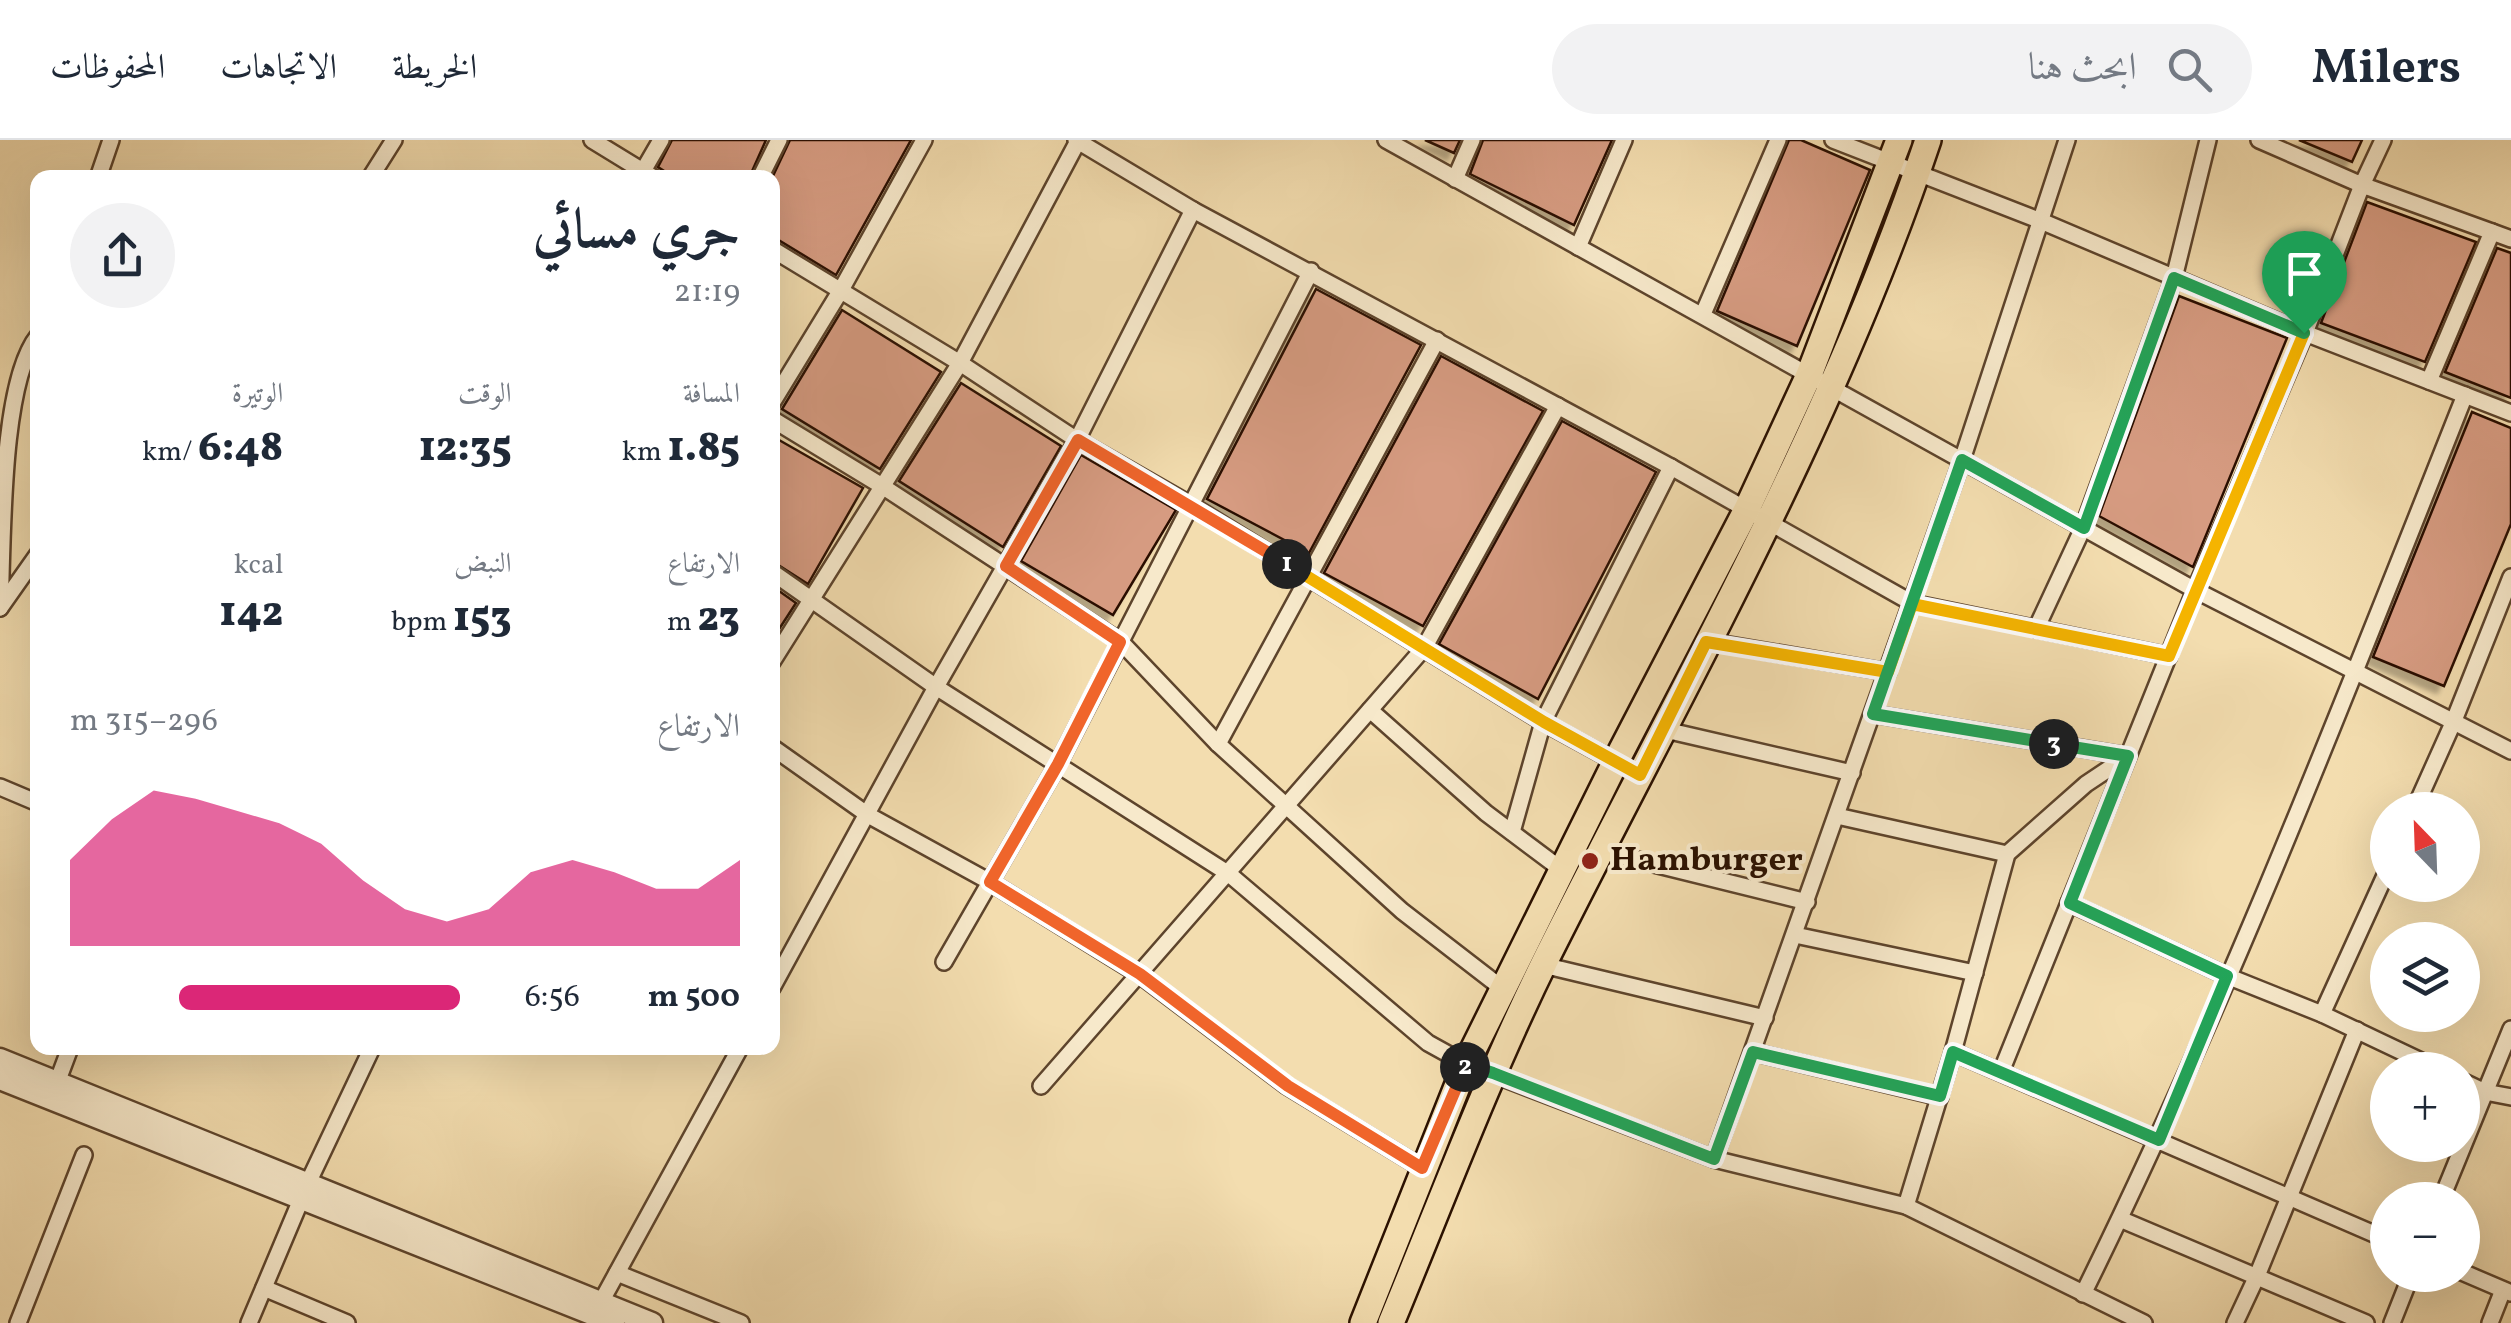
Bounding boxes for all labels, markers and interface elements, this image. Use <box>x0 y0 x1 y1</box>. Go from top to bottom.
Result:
search box <box>1552 24 2252 114</box>
text: Milers <box>2312 36 2461 103</box>
icon: search <box>2162 42 2217 97</box>
text: ابحث هنا <box>2028 43 2137 96</box>
text: المحفوظات <box>50 45 165 93</box>
text: الاتجاهات <box>220 45 337 93</box>
text: الخريطة <box>392 45 477 93</box>
text: جري مسائي <box>533 195 740 271</box>
button: share <box>70 203 175 308</box>
pin <box>2262 231 2347 334</box>
icon: arrive <box>2277 246 2332 301</box>
text: 21:19 <box>674 271 740 315</box>
text: الوتيرة <box>232 375 283 414</box>
text: الوقت <box>458 375 512 414</box>
text: المسافة <box>683 375 740 414</box>
text: 6:48 <box>198 420 283 479</box>
text: 12:35 <box>419 420 512 479</box>
text: 1.85 <box>667 420 740 479</box>
text: /km <box>142 433 198 472</box>
text: km <box>622 433 667 472</box>
pin: 1 <box>1262 539 1312 589</box>
text: 1 <box>1281 544 1293 583</box>
text: النبض <box>454 545 512 584</box>
text: الارتفاع <box>667 545 740 584</box>
text: kcal <box>234 546 283 585</box>
text: 142 <box>219 585 283 644</box>
text: 153 <box>453 590 512 649</box>
text: 23 <box>697 590 740 649</box>
text: bpm <box>391 603 453 642</box>
text: m <box>667 603 697 642</box>
text: 296–315 m <box>70 700 218 744</box>
text: الارتفاع <box>657 706 740 750</box>
pin: 3 <box>2029 719 2079 769</box>
text: 3 <box>2047 724 2061 763</box>
north arrow <box>2370 792 2480 902</box>
map controls <box>2370 792 2480 1292</box>
place label: Hamburger <box>1610 837 1803 885</box>
marker: Hamburger <box>1579 850 1601 872</box>
button: layers <box>2370 922 2480 1032</box>
text: 6:56 <box>525 976 580 1020</box>
text: 500 m <box>648 976 740 1020</box>
pin: 2 <box>1440 1042 1490 1092</box>
text: 2 <box>1458 1047 1472 1086</box>
button: + <box>2370 1052 2480 1162</box>
button: − <box>2370 1182 2480 1292</box>

